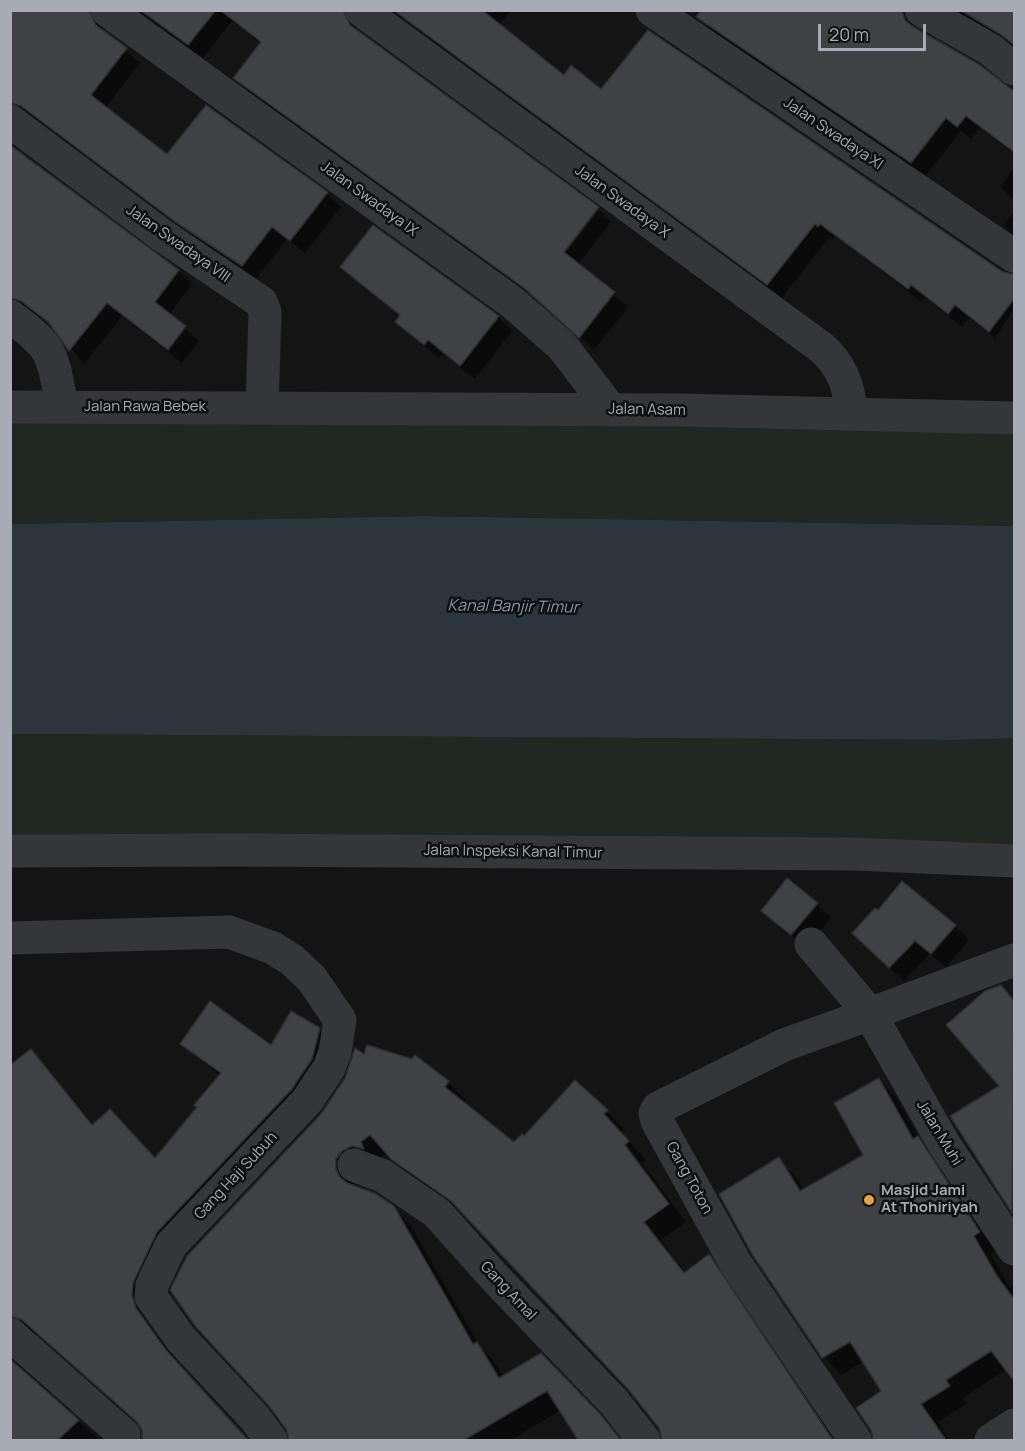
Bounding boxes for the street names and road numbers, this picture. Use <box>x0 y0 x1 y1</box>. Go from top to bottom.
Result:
street label: Jalan Swadaya XI <box>780 94 886 174</box>
street label: Jalan Swadaya IX <box>317 158 421 240</box>
street label: Jalan Swadaya X <box>571 162 673 242</box>
street label: Jalan Swadaya VIII <box>122 201 234 287</box>
street label: Jalan Rawa Bebek <box>84 398 206 416</box>
street label: Jalan Asam <box>608 400 686 420</box>
street label: Jalan Inspeksi Kanal Timur <box>423 841 603 863</box>
street label: Jalan Muhi <box>912 1097 966 1169</box>
street label: Gang Haji Subuh <box>191 1128 281 1224</box>
street label: Gang Toton <box>662 1139 716 1217</box>
street label: Gang Amal <box>476 1258 540 1324</box>

